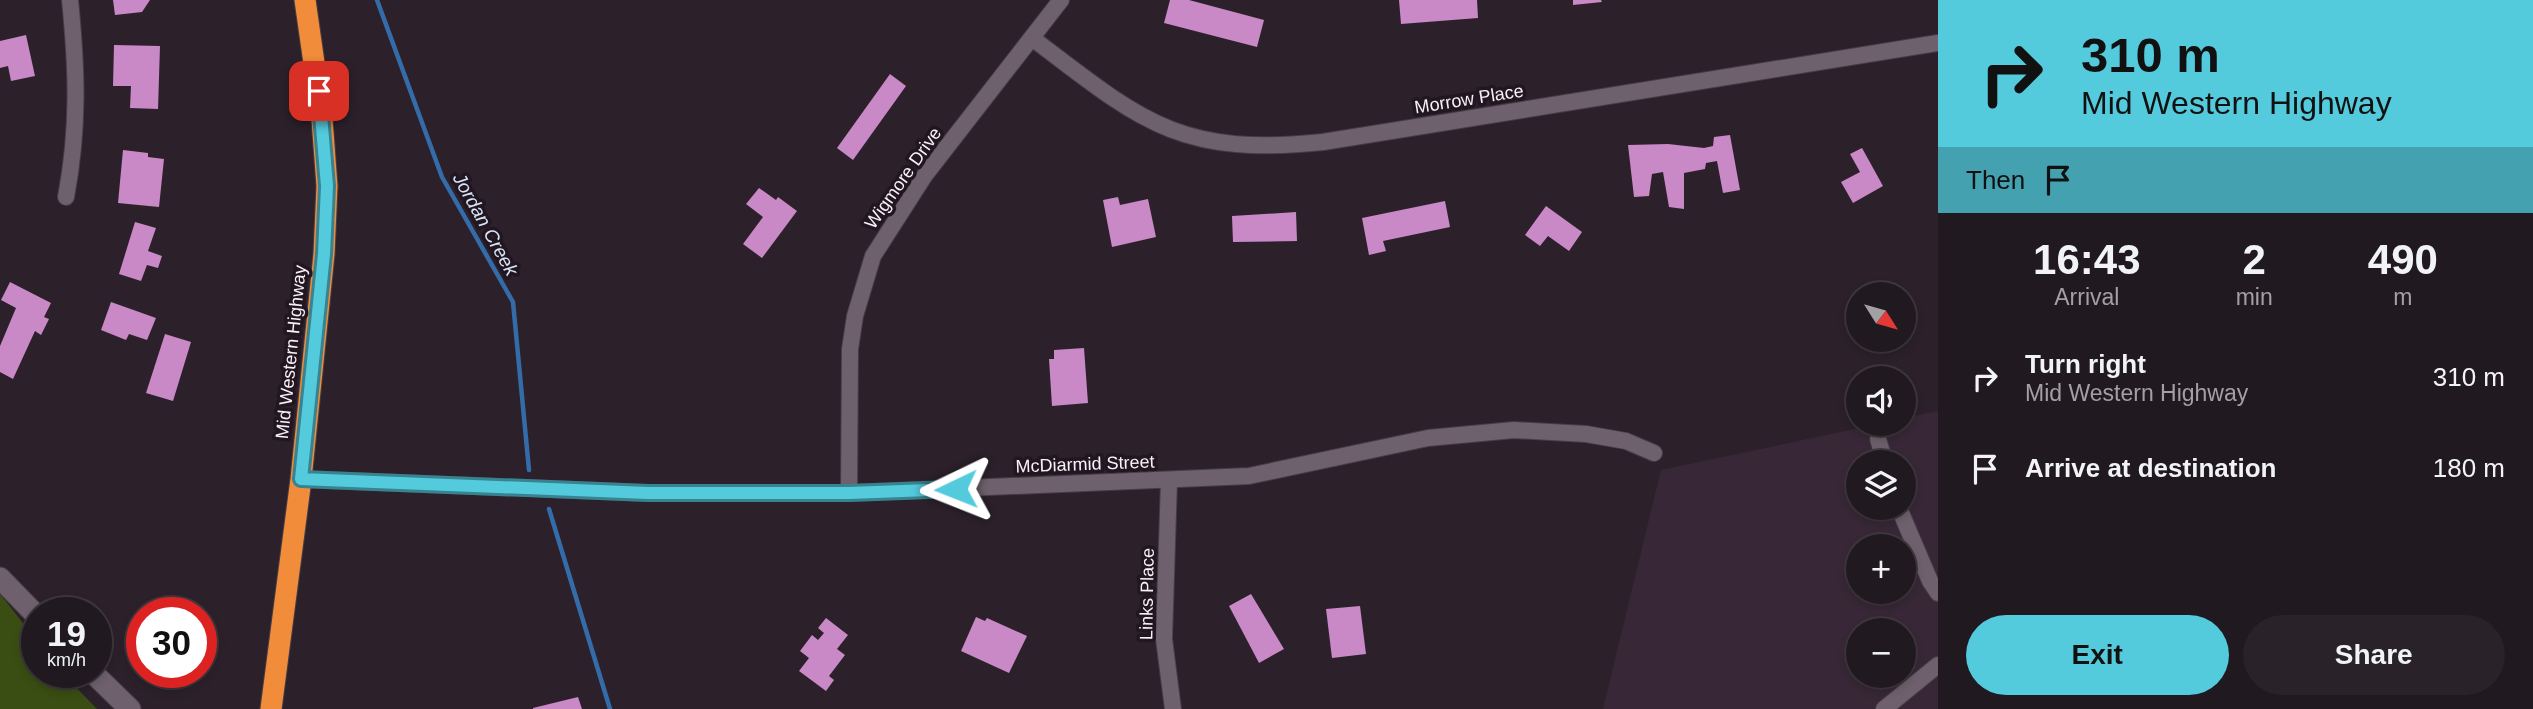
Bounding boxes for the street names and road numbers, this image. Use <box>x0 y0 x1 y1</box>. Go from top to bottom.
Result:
street label: Morrow Place <box>1413 81 1525 117</box>
street label: Wigmore Drive <box>861 124 945 232</box>
street label: Mid Western Highway <box>272 264 310 440</box>
street label: McDiarmid Street <box>1015 452 1155 476</box>
street label: Links Place <box>1136 548 1158 640</box>

